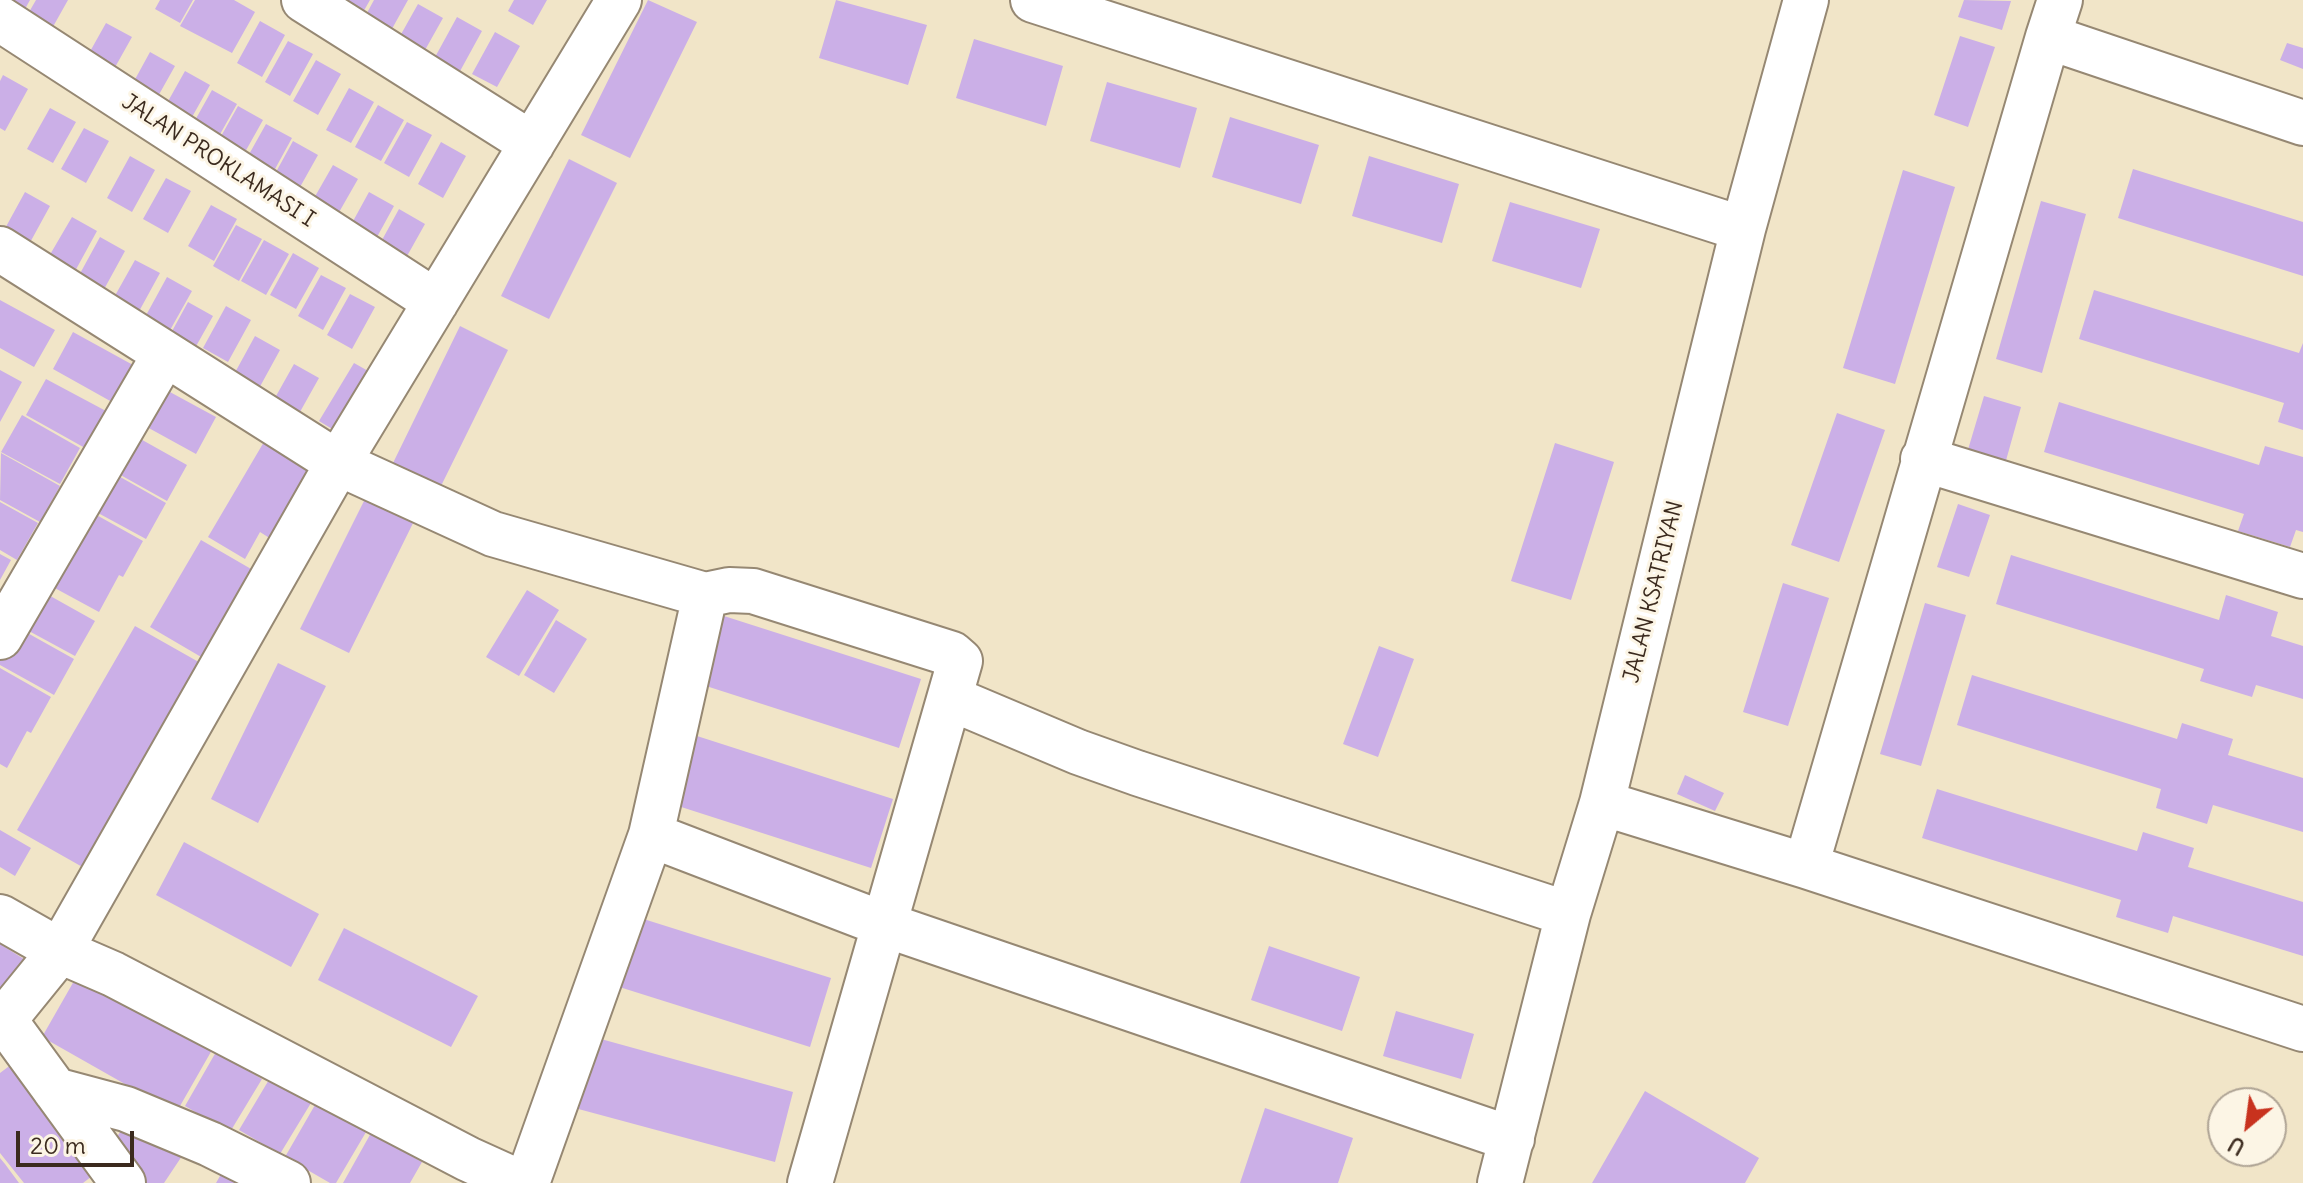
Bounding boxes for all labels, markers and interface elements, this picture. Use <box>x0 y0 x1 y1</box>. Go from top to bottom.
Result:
street label: JALAN PROKLAMASI I <box>117 89 319 233</box>
street label: JALAN KSATRIYAN <box>1619 498 1689 686</box>
north arrow <box>2207 1087 2287 1167</box>
scale bar <box>20 1115 138 1165</box>
text: 20 m <box>30 1130 86 1160</box>
text: U <box>2223 1130 2250 1162</box>

